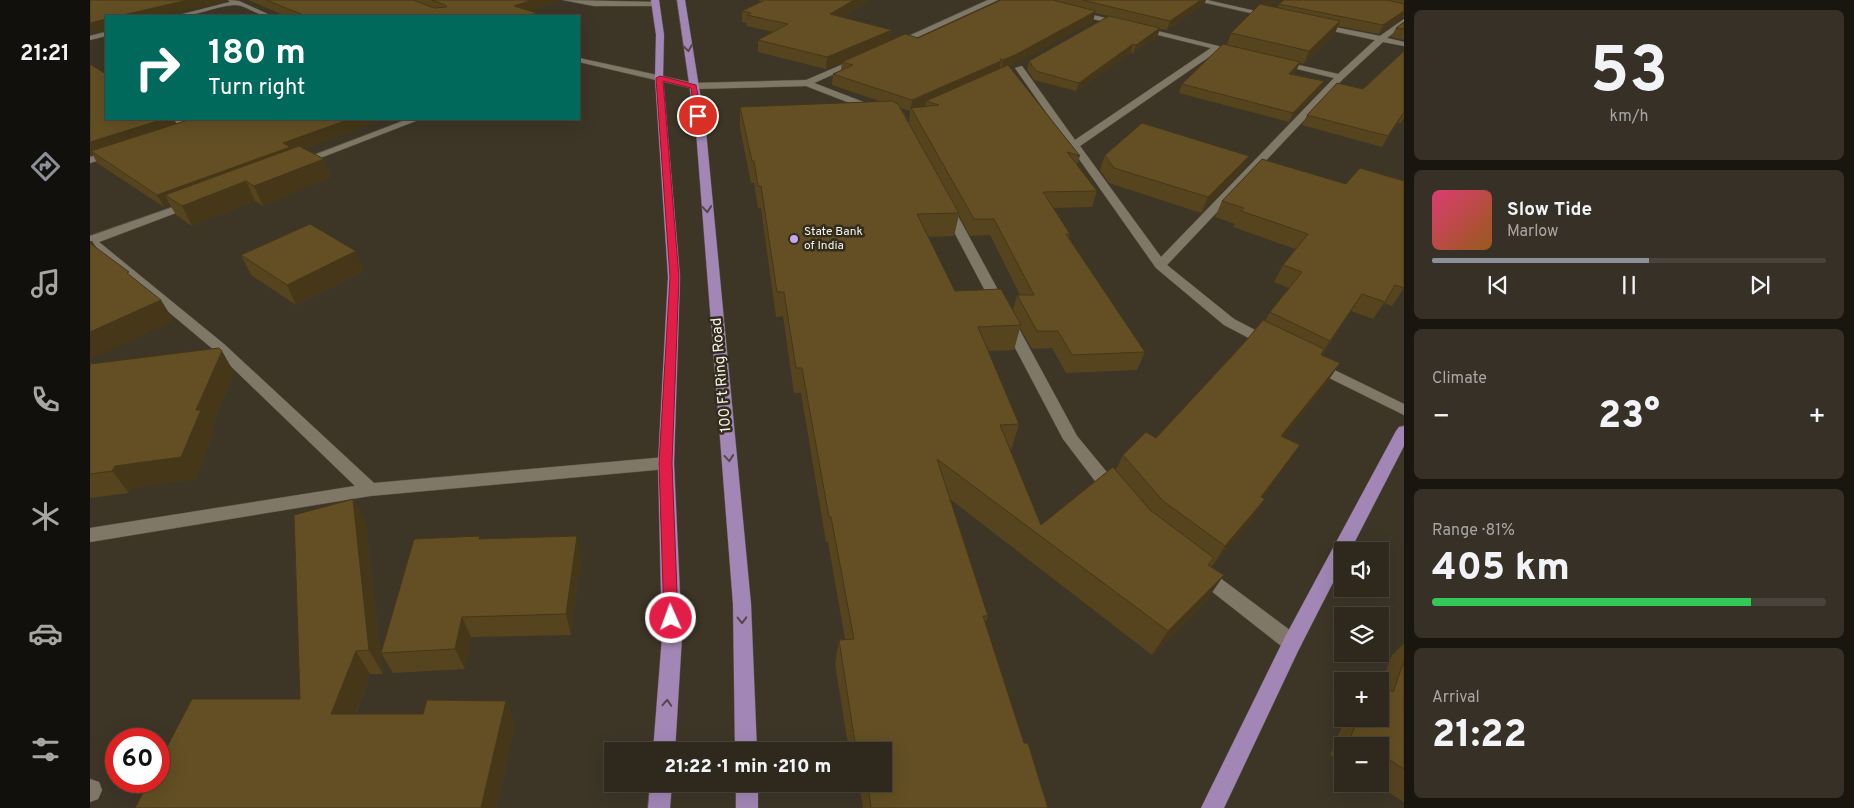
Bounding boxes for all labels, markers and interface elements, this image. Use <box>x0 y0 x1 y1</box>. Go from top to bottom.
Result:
text: 180 m <box>208 32 306 76</box>
text: 53 <box>1590 33 1668 115</box>
icon: right <box>125 35 190 100</box>
text: 21:21 <box>20 41 70 68</box>
one-way arrow <box>682 45 693 53</box>
text: Turn right <box>208 75 305 102</box>
pin <box>677 95 719 137</box>
icon: arrive <box>684 102 712 130</box>
text: km/h <box>1610 107 1648 127</box>
icon: directions <box>28 149 63 184</box>
text: Slow Tide <box>1507 198 1592 222</box>
one-way arrow <box>702 206 713 214</box>
text: Marlow <box>1507 222 1559 242</box>
place label: State Bank of India <box>804 224 863 254</box>
marker: State Bank of India <box>788 233 800 245</box>
icon: music <box>28 266 63 301</box>
icon: previous <box>1484 271 1512 299</box>
icon: pause <box>1615 271 1643 299</box>
icon: next <box>1746 271 1774 299</box>
street label: 100 Ft Ring Road <box>708 317 736 433</box>
text: Climate <box>1432 369 1487 389</box>
icon: phone <box>28 382 63 417</box>
text: 23° <box>1598 393 1660 442</box>
text: − <box>1432 400 1450 436</box>
text: + <box>1808 400 1826 436</box>
one-way arrow <box>723 455 734 463</box>
icon: climate <box>28 499 63 534</box>
text: Range · 81% <box>1432 521 1515 541</box>
map controls <box>1334 542 1389 792</box>
button: sound <box>1334 542 1389 597</box>
text: 405 km <box>1432 545 1570 594</box>
position arrow <box>644 591 696 643</box>
button: layers <box>1334 607 1389 662</box>
icon: car <box>28 616 63 651</box>
one-way arrow <box>737 617 748 625</box>
button: + <box>1334 672 1389 727</box>
text: Arrival <box>1432 688 1480 708</box>
one-way arrow <box>661 698 672 706</box>
text: 21:22 <box>1432 712 1527 761</box>
speed limit sign: 60 <box>105 728 170 793</box>
icon: filters <box>28 732 63 767</box>
button: − <box>1334 737 1389 792</box>
text: 21:22 · 1 min · 210 m <box>665 755 831 779</box>

